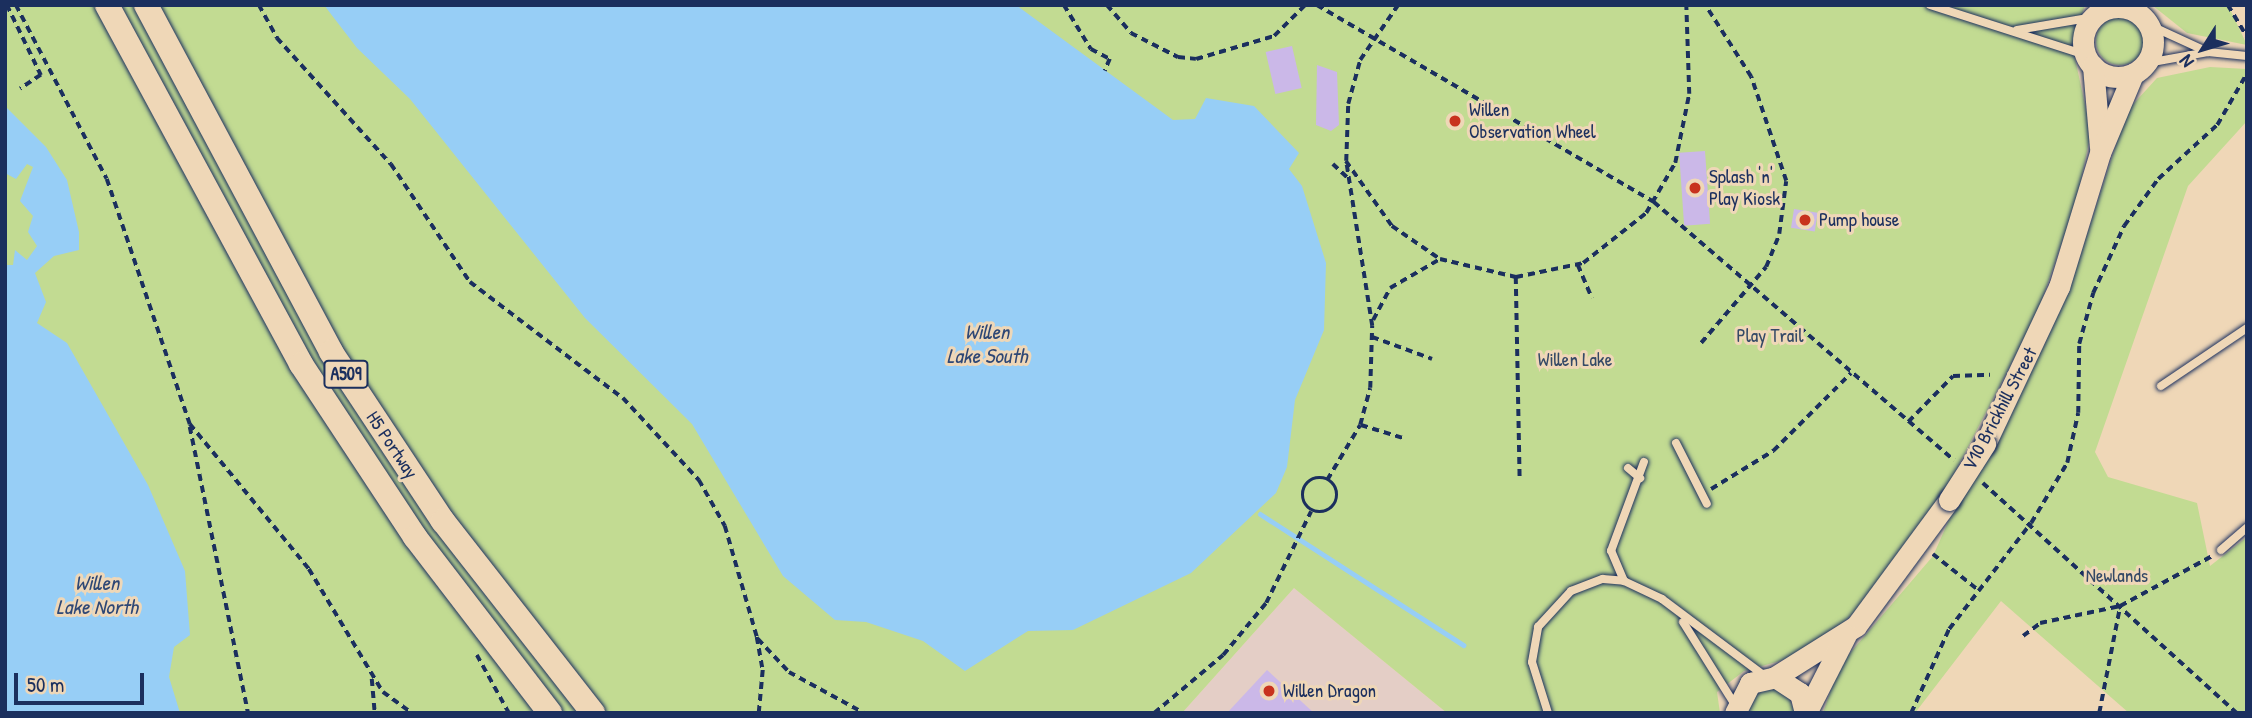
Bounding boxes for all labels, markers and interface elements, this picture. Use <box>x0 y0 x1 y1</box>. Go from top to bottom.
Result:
north arrow <box>2168 14 2238 84</box>
text: N <box>2173 50 2200 74</box>
place label: Willen Observation Wheel <box>1469 99 1596 143</box>
marker: Willen Observation Wheel <box>1447 113 1463 129</box>
place label: Splash 'n' Play Kiosk <box>1709 166 1780 210</box>
marker: Splash 'n' Play Kiosk <box>1687 180 1703 196</box>
place label: Pump house <box>1819 209 1899 231</box>
marker: Pump house <box>1797 212 1813 228</box>
water label: Willen Lake South <box>947 319 1027 369</box>
park label: Play Trail <box>1736 325 1804 347</box>
street label: V10 Brickhill Street <box>1958 344 2042 474</box>
park label: Willen Lake <box>1538 349 1612 371</box>
road number: A509 <box>323 360 369 388</box>
street label: H5 Portway <box>361 407 423 483</box>
park label: Newlands <box>2086 565 2148 587</box>
water label: Willen Lake North <box>56 570 138 620</box>
scale bar <box>18 658 147 702</box>
text: 50 m <box>27 670 64 699</box>
place label: Willen Dragon <box>1283 680 1376 702</box>
marker: Willen Dragon <box>1261 683 1277 699</box>

